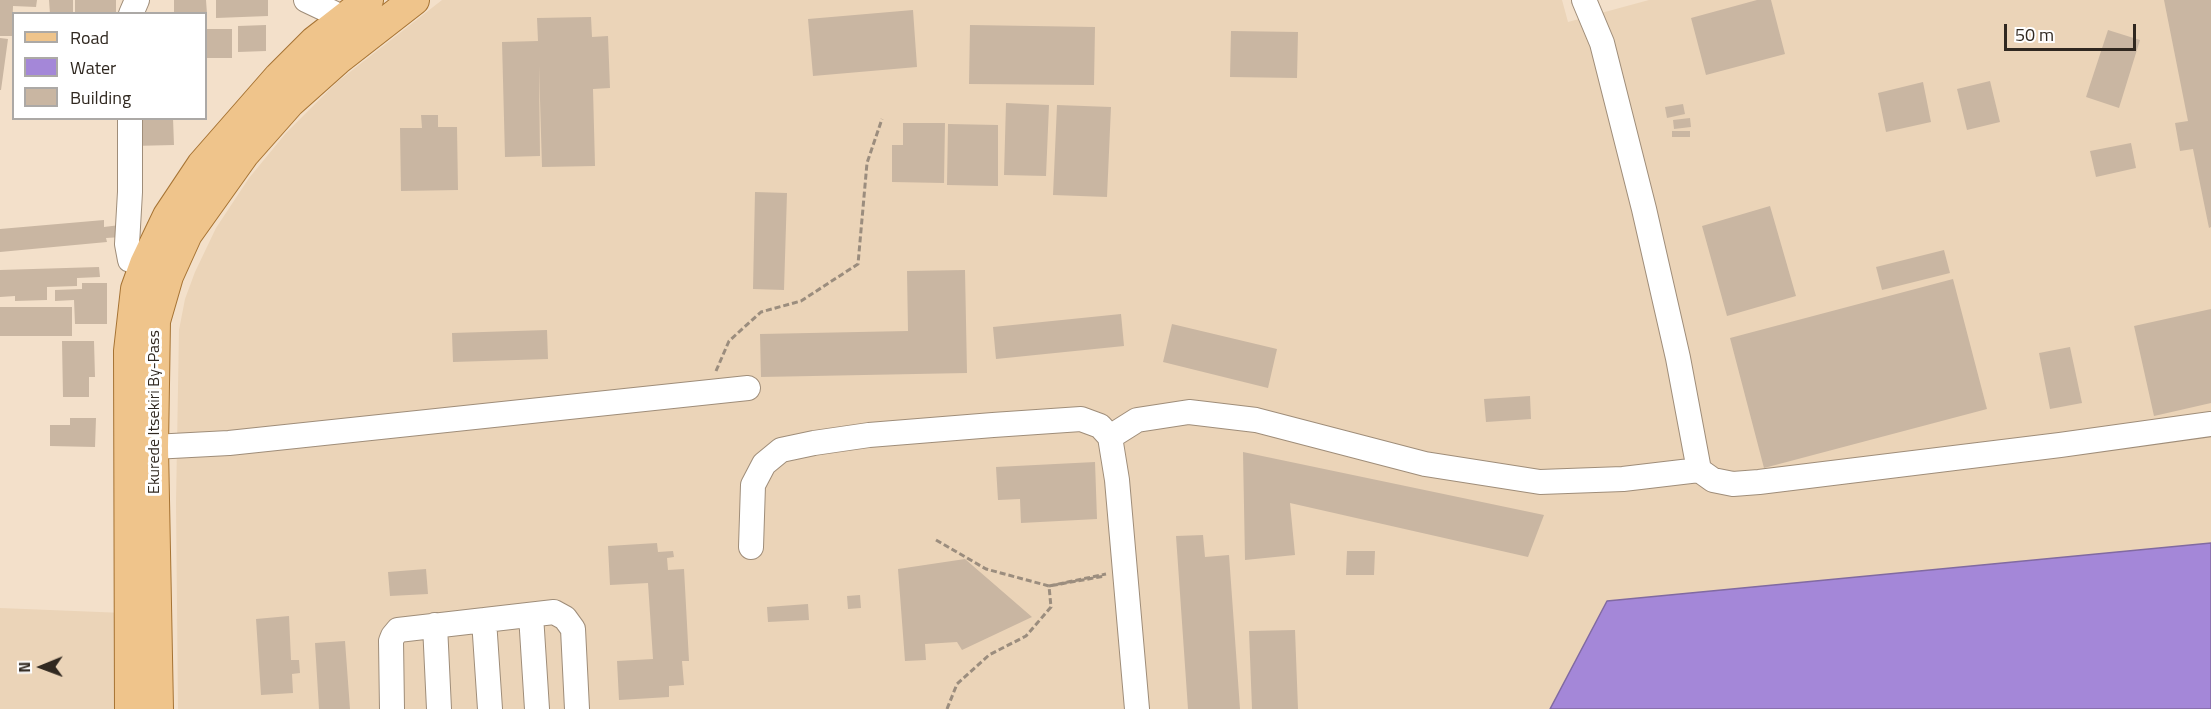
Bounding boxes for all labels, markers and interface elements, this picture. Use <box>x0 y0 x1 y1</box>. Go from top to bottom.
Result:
legend <box>12 12 207 120</box>
scale bar <box>2007 12 2139 50</box>
text: 50 m <box>2015 21 2054 48</box>
text: Road <box>70 24 109 51</box>
text: Water <box>70 54 116 81</box>
text: Building <box>70 84 131 111</box>
street label: Ekurede Itsekiri By-Pass <box>145 330 165 494</box>
north arrow <box>12 637 72 697</box>
text: N <box>12 662 36 673</box>

